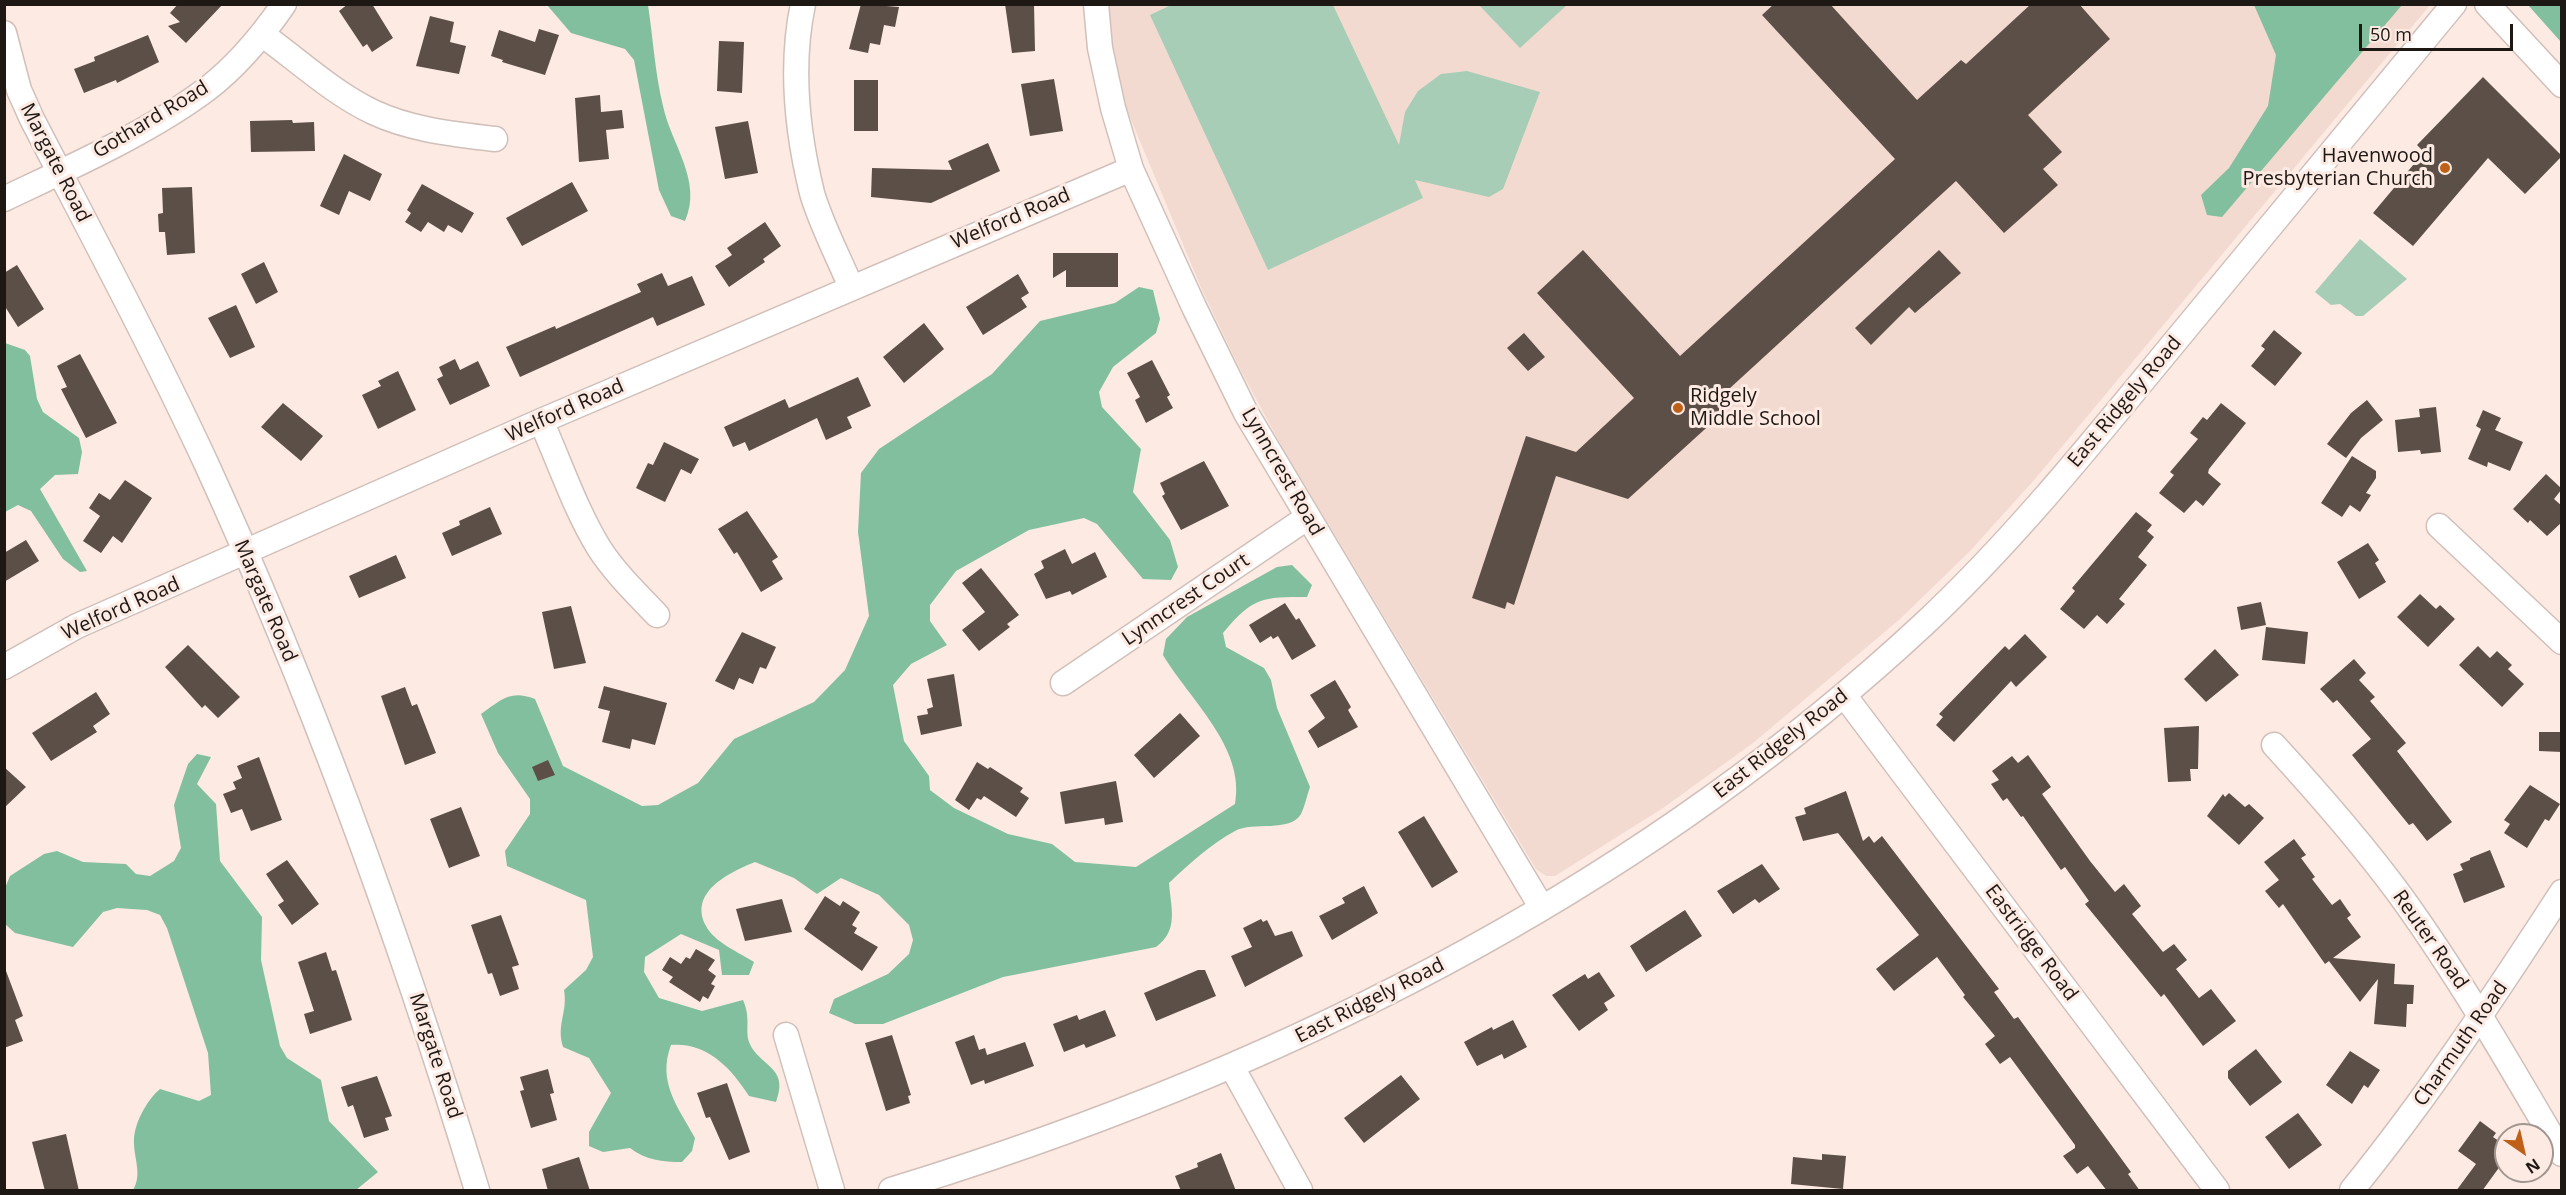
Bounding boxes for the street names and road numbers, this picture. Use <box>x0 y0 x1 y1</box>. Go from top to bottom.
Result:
street label: Gothard Road <box>89 76 213 164</box>
street label: Margate Road <box>15 99 95 227</box>
street label: Welford Road <box>948 183 1074 255</box>
street label: East Ridgely Road <box>2063 332 2187 472</box>
street label: Welford Road <box>502 374 628 448</box>
street label: Lynncrest Road <box>1236 404 1328 540</box>
street label: Margate Road <box>228 536 302 666</box>
street label: Lynncrest Court <box>1118 549 1254 651</box>
street label: Welford Road <box>58 572 184 646</box>
street label: East Ridgely Road <box>1709 684 1853 804</box>
street label: Eastridge Road <box>1979 880 2083 1006</box>
street label: Reuter Road <box>2387 886 2473 994</box>
street label: East Ridgely Road <box>1292 953 1448 1049</box>
street label: Charmuth Road <box>2409 977 2513 1111</box>
street label: Margate Road <box>403 990 467 1122</box>

